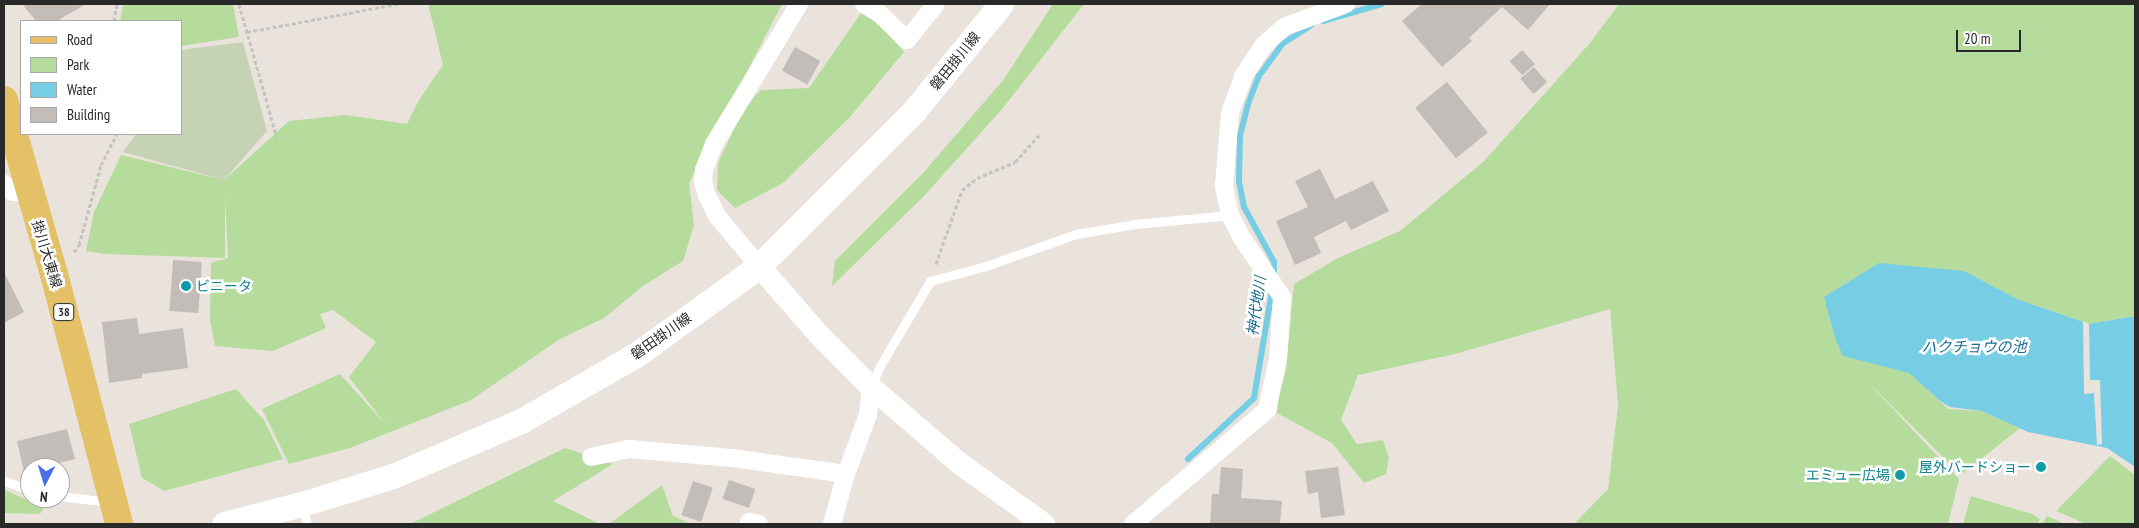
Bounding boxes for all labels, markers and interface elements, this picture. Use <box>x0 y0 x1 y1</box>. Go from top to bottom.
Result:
legend <box>20 20 182 135</box>
scale bar <box>1959 20 2024 52</box>
street label: 磐田掛川線 <box>926 29 984 93</box>
text: 20 m <box>1964 29 1990 48</box>
text: Road <box>67 30 93 49</box>
text: Park <box>67 55 89 74</box>
text: Water <box>67 80 97 99</box>
text: Building <box>67 105 110 124</box>
street label: 掛川大東線 <box>29 218 65 290</box>
water label: 神代地川 <box>1243 275 1269 337</box>
place label: ビニータ <box>196 278 252 294</box>
marker: ビニータ <box>180 280 192 292</box>
road number: 38 <box>53 302 75 322</box>
street label: 磐田掛川線 <box>628 309 694 363</box>
water label: ハクチョウの池 <box>1922 338 2026 356</box>
north arrow <box>20 458 70 508</box>
place label: 屋外バードショー <box>1919 459 2031 475</box>
marker: 屋外バードショー <box>2035 461 2047 473</box>
place label: エミュー広場 <box>1806 467 1890 483</box>
marker: エミュー広場 <box>1894 469 1906 481</box>
text: N <box>39 488 48 506</box>

